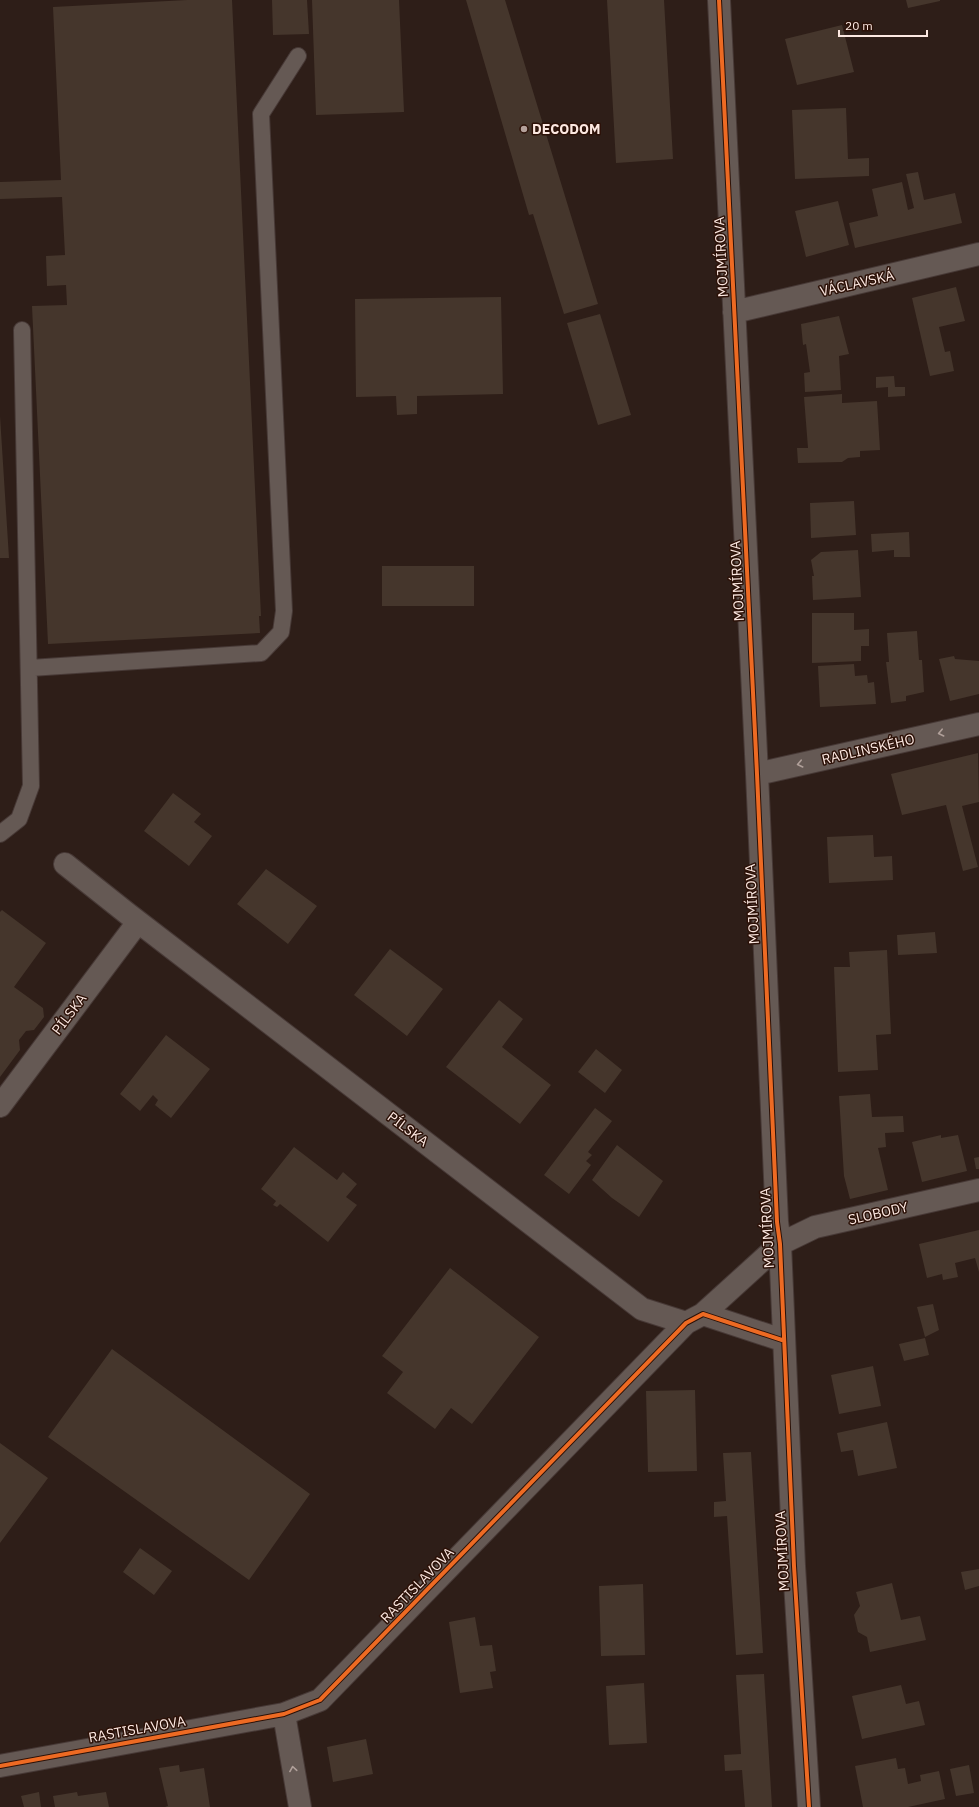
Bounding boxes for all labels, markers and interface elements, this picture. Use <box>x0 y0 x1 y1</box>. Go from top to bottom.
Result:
scale bar <box>839 12 927 38</box>
text: 20 m <box>845 18 873 33</box>
place label: DECODOM <box>532 120 600 138</box>
marker: DECODOM <box>519 124 529 134</box>
street label: MOJMÍROVA <box>709 216 732 298</box>
street label: VÁCLAVSKÁ <box>818 265 896 300</box>
street label: MOJMÍROVA <box>725 540 748 622</box>
one-way arrow <box>938 728 944 736</box>
street label: RADLINSKÉHO <box>820 729 916 768</box>
one-way arrow <box>797 760 804 768</box>
street label: MOJMÍROVA <box>740 863 763 945</box>
street label: PÍLSKA <box>47 989 90 1038</box>
street label: PÍLSKA <box>384 1107 433 1150</box>
street label: MOJMÍROVA <box>755 1187 778 1269</box>
street label: SLOBODY <box>846 1197 910 1229</box>
street label: MOJMÍROVA <box>770 1510 793 1592</box>
street label: RASTISLAVOVA <box>376 1543 458 1627</box>
street label: RASTISLAVOVA <box>87 1712 187 1746</box>
one-way arrow <box>290 1765 298 1772</box>

